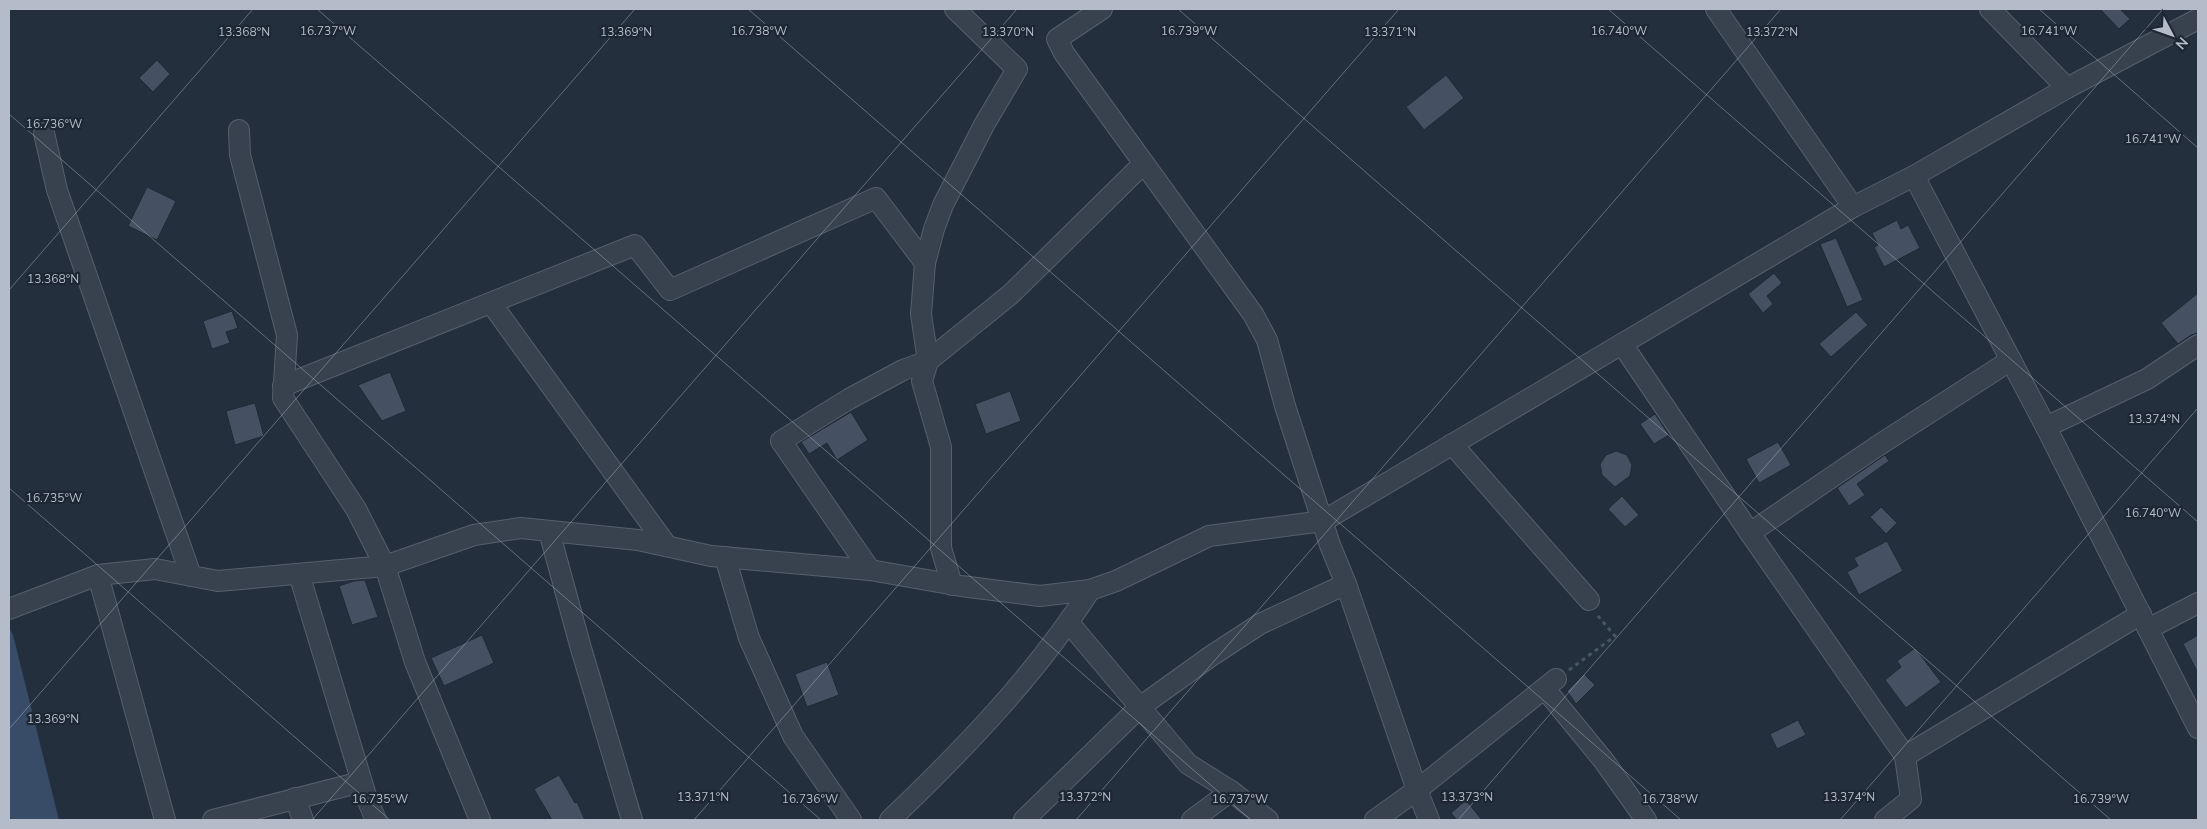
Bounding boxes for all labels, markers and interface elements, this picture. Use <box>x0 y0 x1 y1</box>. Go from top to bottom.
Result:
north arrow <box>2147 10 2197 60</box>
text: 16.737°W <box>300 23 356 39</box>
text: 16.738°W <box>731 23 787 39</box>
text: 16.739°W <box>1161 23 1217 39</box>
text: 16.740°W <box>1591 23 1647 39</box>
text: 16.741°W <box>2021 23 2077 39</box>
text: 13.368°N <box>218 24 270 40</box>
text: 13.369°N <box>600 24 652 40</box>
text: 13.370°N <box>982 24 1034 40</box>
text: 13.371°N <box>1364 24 1416 40</box>
text: 13.372°N <box>1746 24 1798 40</box>
text: N <box>2171 33 2192 53</box>
text: 16.736°W <box>26 116 82 132</box>
text: 16.741°W <box>2125 131 2181 147</box>
text: 13.368°N <box>27 271 79 287</box>
text: 13.374°N <box>2128 411 2180 427</box>
text: 16.735°W <box>26 490 82 506</box>
text: 16.740°W <box>2125 505 2181 521</box>
text: 13.369°N <box>27 711 79 727</box>
text: 13.371°N <box>677 789 729 805</box>
text: 13.372°N <box>1059 789 1111 805</box>
text: 13.373°N <box>1441 789 1493 805</box>
text: 13.374°N <box>1823 789 1875 805</box>
text: 16.735°W <box>352 791 408 807</box>
text: 16.736°W <box>782 791 838 807</box>
text: 16.737°W <box>1212 791 1268 807</box>
text: 16.738°W <box>1642 791 1698 807</box>
text: 16.739°W <box>2073 791 2129 807</box>

